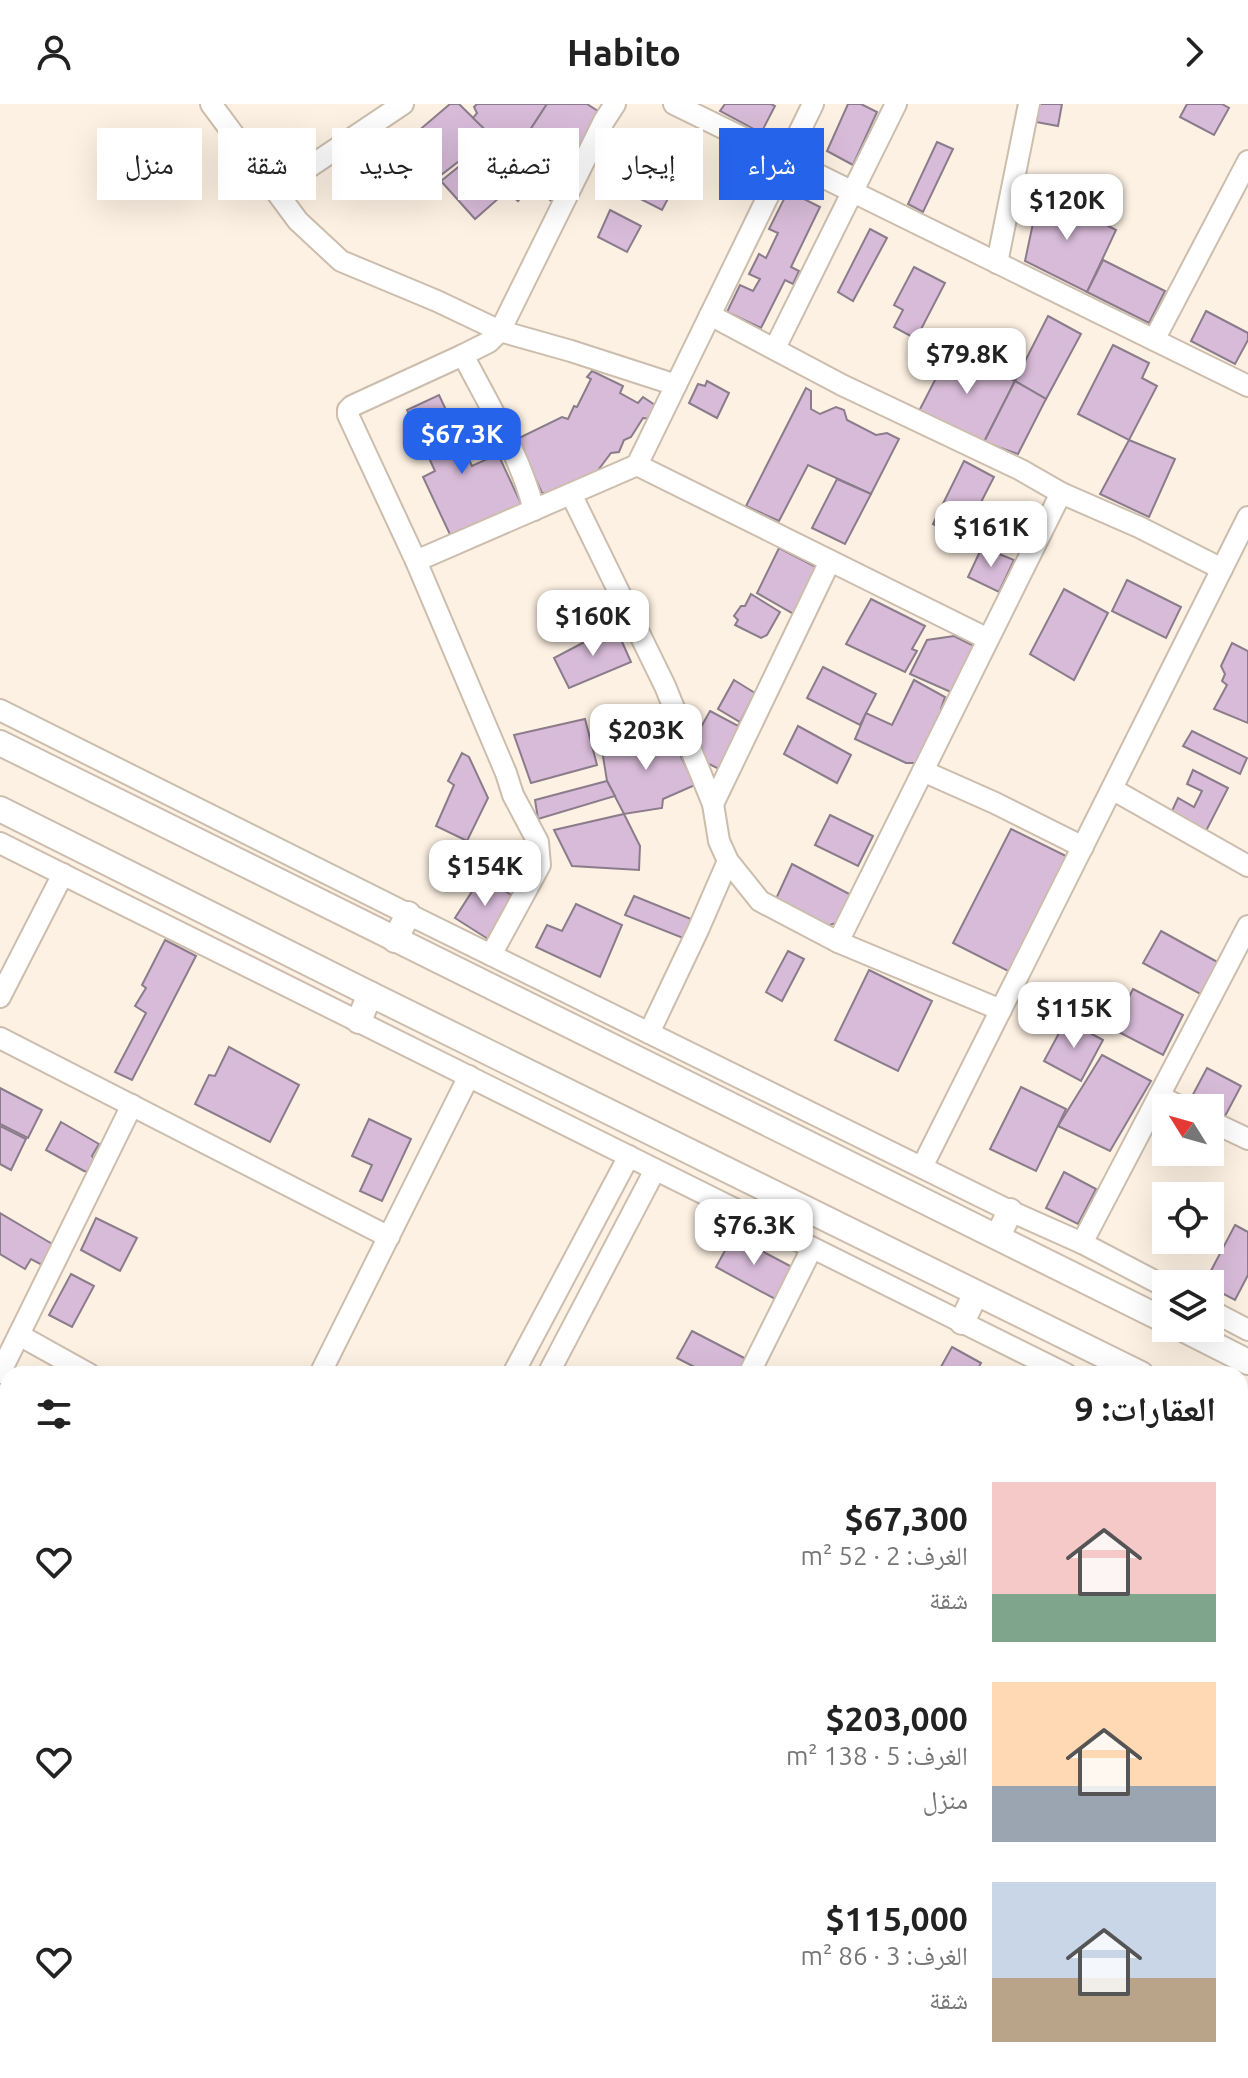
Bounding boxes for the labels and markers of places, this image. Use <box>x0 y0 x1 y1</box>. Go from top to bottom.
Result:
pin: $120K <box>1011 174 1123 242</box>
pin: $79.8K <box>902 328 1032 396</box>
pin: $67.3K <box>397 408 527 476</box>
pin: $161K <box>935 501 1047 569</box>
pin: $160K <box>537 590 649 658</box>
pin: $203K <box>590 704 702 772</box>
pin: $154K <box>429 840 541 908</box>
pin: $115K <box>1018 982 1130 1050</box>
pin: $76.3K <box>689 1199 819 1267</box>

